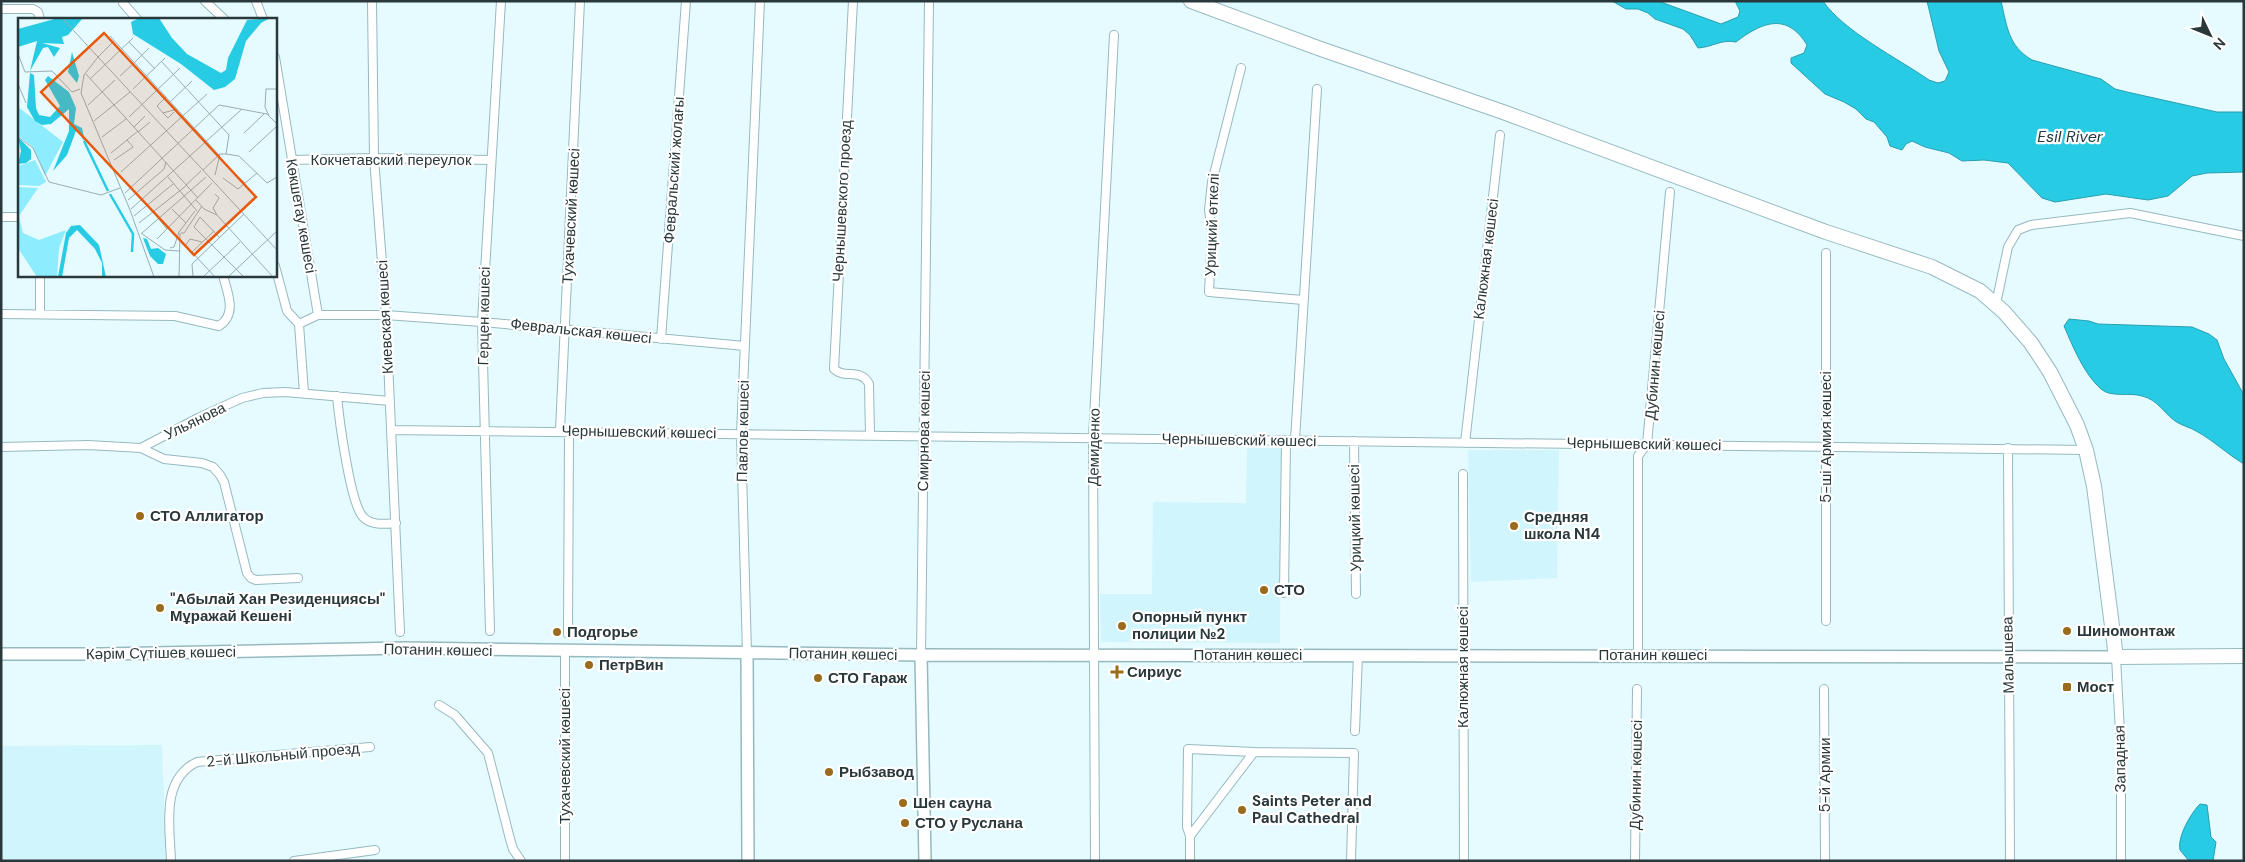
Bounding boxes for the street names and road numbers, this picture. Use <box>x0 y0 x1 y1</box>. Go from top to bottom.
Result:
street label: Февральский жолағы <box>659 96 689 244</box>
street label: Чернышевского проезд <box>828 119 856 282</box>
street label: Тухачевский көшесі <box>557 148 585 284</box>
street label: Кокчетавский переулок <box>311 150 472 170</box>
street label: Көкшетау көшесі <box>281 157 321 275</box>
street label: Урицкий өткелі <box>1200 173 1224 277</box>
street label: Калюжная көшесі <box>1469 197 1503 321</box>
street label: Киевская көшесі <box>372 259 398 375</box>
street label: Герцен көшесі <box>473 266 495 366</box>
street label: Дубинин көшесі <box>1640 309 1670 421</box>
street label: Февральская көшесі <box>509 314 653 348</box>
street label: Смирнова көшесі <box>913 370 935 492</box>
street label: 5-ші Армия көшесі <box>1816 371 1836 503</box>
street label: Павлов көшесі <box>732 380 754 482</box>
street label: Ульянова <box>161 397 230 444</box>
street label: Демиденко <box>1083 408 1105 486</box>
street label: Чернышевский көшесі <box>561 421 717 443</box>
street label: Чернышевский көшесі <box>1161 429 1317 451</box>
street label: Чернышевский көшесі <box>1566 433 1722 455</box>
street label: Урицкий көшесі <box>1344 464 1366 572</box>
street label: Калюжная көшесі <box>1453 606 1473 728</box>
street label: Малышева <box>1997 616 2019 694</box>
street label: Потанин көшесі <box>383 639 493 661</box>
street label: Кәрім Сүтішев көшесі <box>86 642 236 664</box>
street label: Потанин көшесі <box>788 643 898 665</box>
street label: Потанин көшесі <box>1194 645 1302 665</box>
street label: Потанин көшесі <box>1599 645 1707 665</box>
street label: Тухачевский көшесі <box>555 688 575 824</box>
street label: Дубинин көшесі <box>1625 720 1647 830</box>
street label: Западная <box>2109 725 2131 793</box>
street label: 5-й Армии <box>1815 737 1835 813</box>
street label: 2-й Школьный проезд <box>206 738 361 772</box>

